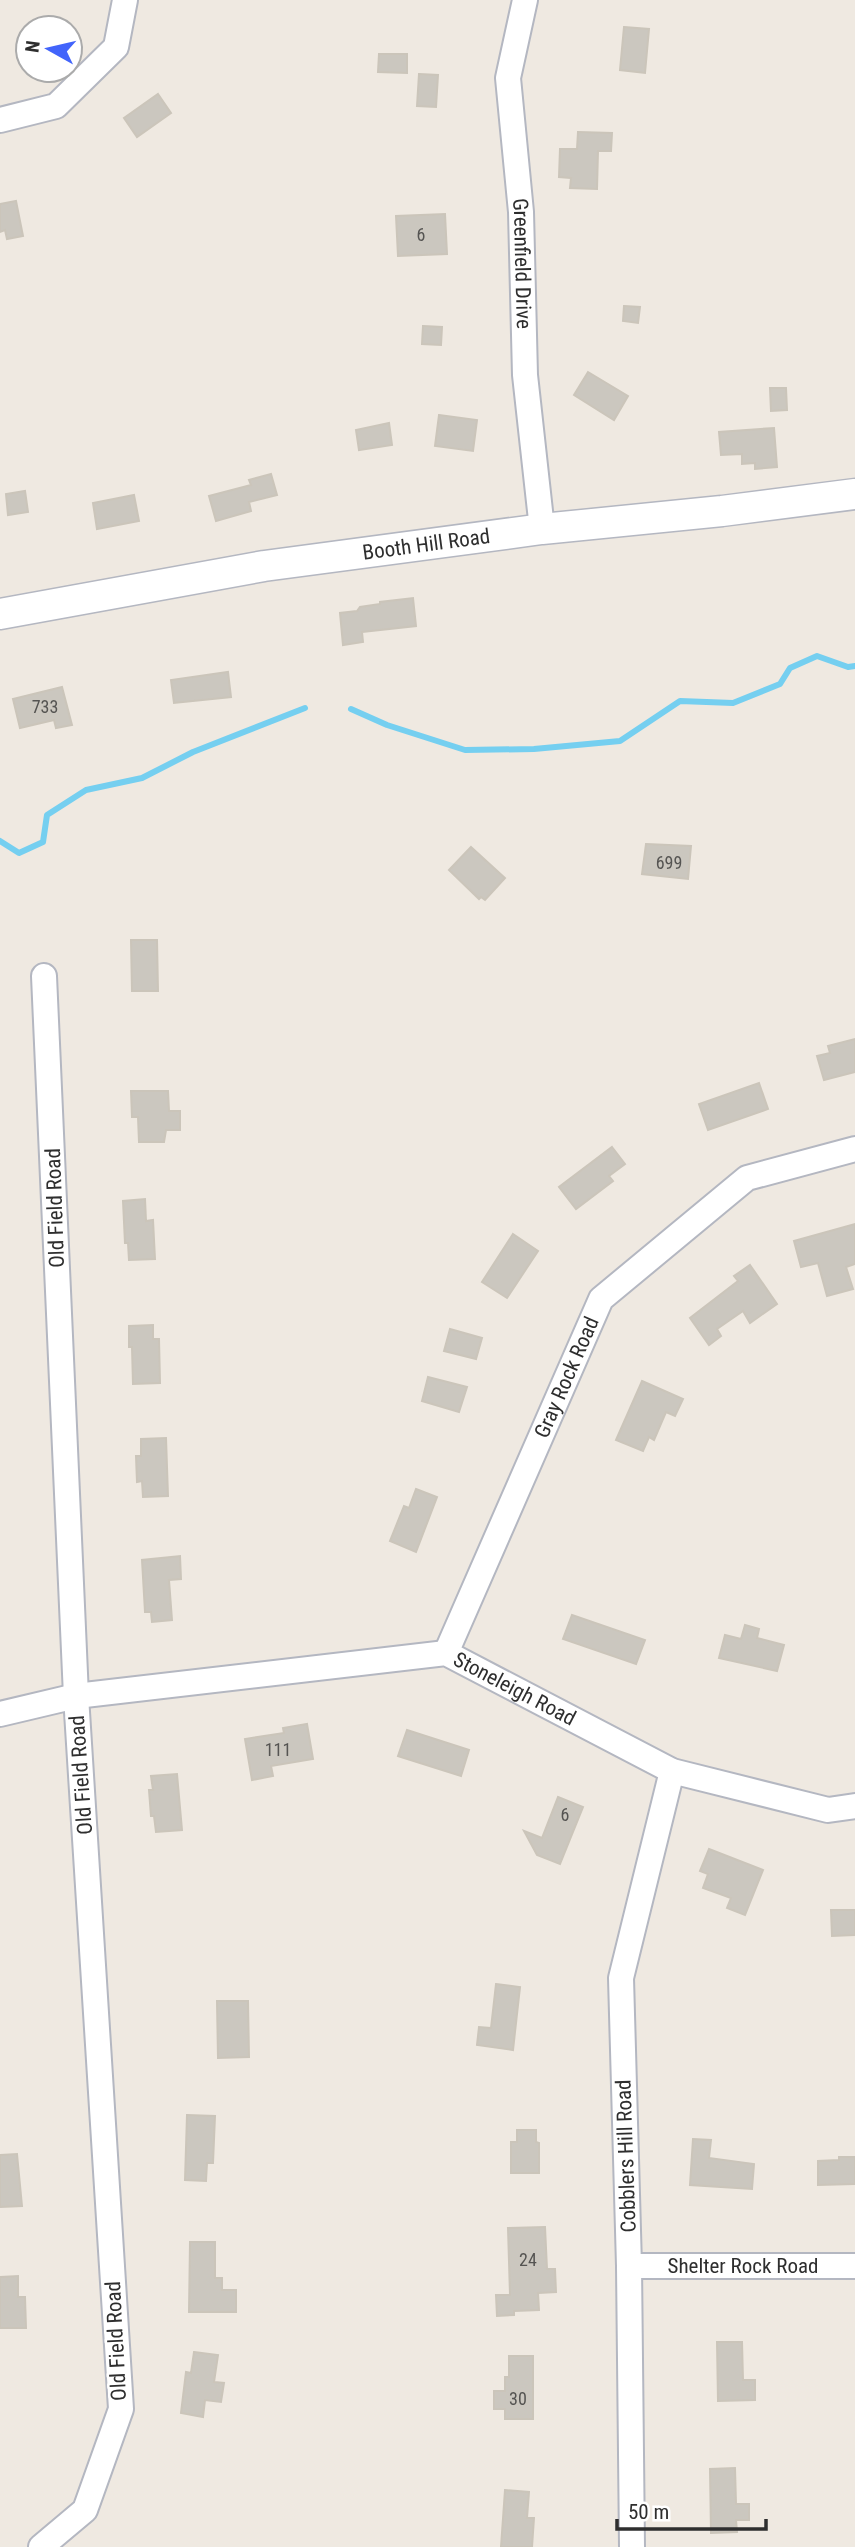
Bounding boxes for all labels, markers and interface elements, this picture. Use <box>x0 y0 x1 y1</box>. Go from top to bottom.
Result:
north arrow <box>14 14 84 84</box>
text: N <box>20 39 45 54</box>
street label: Greenfield Drive <box>508 197 536 329</box>
house number: 6 <box>417 224 425 245</box>
street label: Booth Hill Road <box>361 524 491 565</box>
house number: 733 <box>32 696 58 717</box>
house number: 699 <box>656 852 682 873</box>
street label: Old Field Road <box>41 1148 69 1268</box>
street label: Gray Rock Road <box>530 1313 604 1442</box>
street label: Stoneleigh Road <box>449 1647 580 1731</box>
street label: Old Field Road <box>65 1714 97 1836</box>
house number: 111 <box>265 1739 291 1760</box>
house number: 6 <box>561 1804 569 1825</box>
street label: Cobblers Hill Road <box>611 2079 641 2233</box>
house number: 24 <box>519 2249 537 2270</box>
street label: Shelter Rock Road <box>668 2254 818 2278</box>
street label: Old Field Road <box>101 2281 131 2401</box>
house number: 30 <box>509 2388 527 2409</box>
scale bar <box>617 2488 766 2532</box>
text: 50 m <box>628 2500 669 2524</box>

